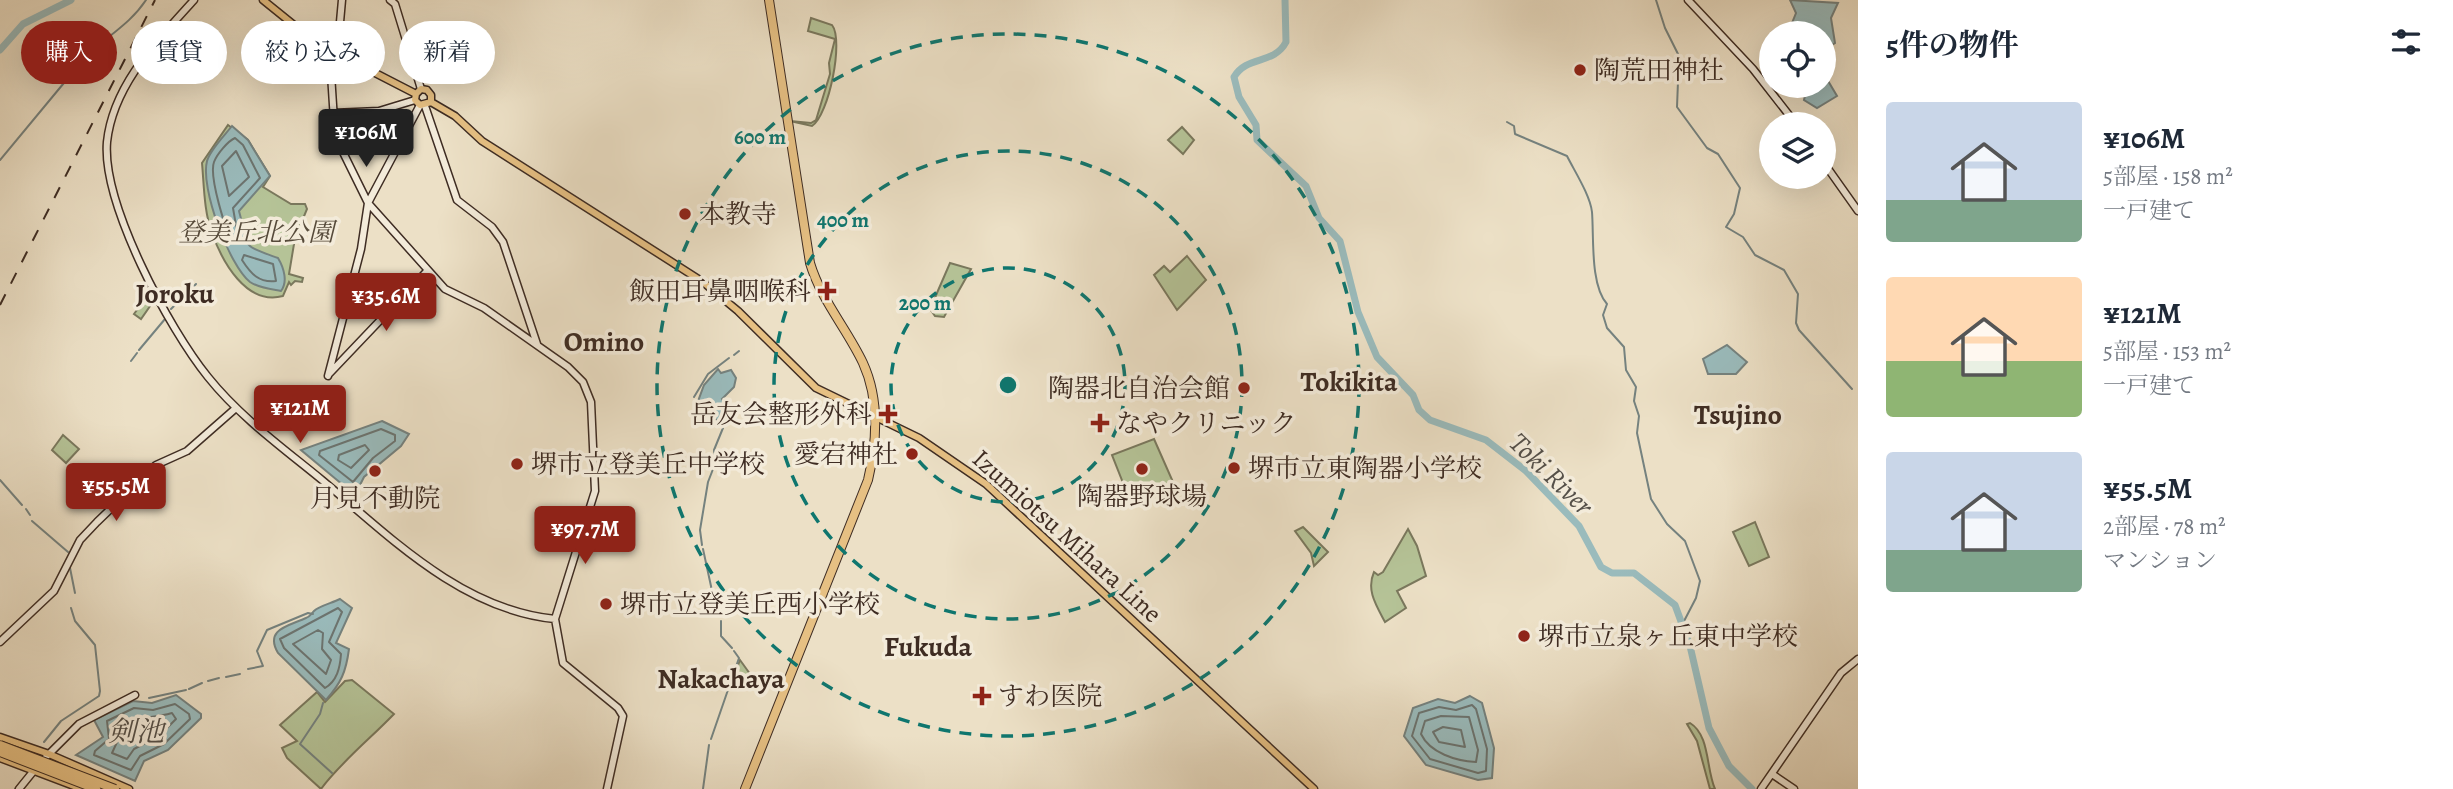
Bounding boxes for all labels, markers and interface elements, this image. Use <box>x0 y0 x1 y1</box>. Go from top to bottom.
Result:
chip: 購入 <box>21 21 117 84</box>
chip: 賃貸 <box>131 21 227 84</box>
chip: 絞り込み <box>241 21 385 84</box>
chip: 新着 <box>399 21 495 84</box>
map controls <box>1759 21 1836 189</box>
button: locate <box>1759 21 1836 98</box>
icon: filters <box>2387 23 2425 61</box>
text: 5件の物件 <box>1886 25 2019 65</box>
place label: 陶荒田神社 <box>1594 53 1724 88</box>
marker: 陶荒田神社 <box>1572 62 1588 78</box>
pin: ¥106M <box>317 110 415 169</box>
button: layers <box>1759 112 1836 189</box>
text: ¥106M <box>334 116 398 147</box>
text: ¥106M <box>2103 118 2185 158</box>
text: 600 m <box>734 123 786 151</box>
icon: home <box>1942 130 2026 214</box>
text: 5部屋 · 158 m² <box>2103 161 2233 192</box>
text: 一戸建て <box>2103 195 2195 226</box>
place label: 本教寺 <box>699 197 777 232</box>
marker: 本教寺 <box>677 206 693 222</box>
text: 400 m <box>817 206 870 234</box>
park label: 登美丘北公園 <box>178 215 338 250</box>
pin: ¥35.6M <box>329 274 443 333</box>
place label: 飯田耳鼻咽喉科 <box>629 274 811 309</box>
district label: Joroku <box>136 275 215 313</box>
text: ¥35.6M <box>351 280 421 311</box>
marker: 飯田耳鼻咽喉科 <box>817 281 837 301</box>
text: 200 m <box>899 289 952 317</box>
text: ¥121M <box>2103 293 2181 333</box>
icon: home <box>1942 305 2026 389</box>
district label: Omino <box>564 323 644 361</box>
text: 5部屋 · 153 m² <box>2103 336 2231 367</box>
district label: Tokikita <box>1300 363 1398 401</box>
text: 一戸建て <box>2103 370 2195 401</box>
place label: 陶器北自治会館 <box>1048 371 1230 406</box>
centre of rings <box>996 373 1020 397</box>
marker: 陶器北自治会館 <box>1236 380 1252 396</box>
pin: ¥121M <box>251 386 349 445</box>
text: ¥121M <box>270 392 330 423</box>
district label: Tsujino <box>1694 396 1782 434</box>
place label: 岳友会整形外科 <box>690 397 872 432</box>
marker: 岳友会整形外科 <box>878 404 898 424</box>
place label: なやクリニック <box>1116 406 1296 441</box>
marker: なやクリニック <box>1090 413 1110 433</box>
water label: Toki River <box>1501 424 1602 525</box>
place label: 愛宕神社 <box>794 437 898 472</box>
street label: Izumiotsu Mihara Line <box>965 441 1169 631</box>
marker: 愛宕神社 <box>904 446 920 462</box>
place label: 堺市立登美丘中学校 <box>531 447 765 482</box>
place label: 堺市立東陶器小学校 <box>1248 451 1482 486</box>
marker: 堺市立登美丘中学校 <box>509 456 525 472</box>
marker: 堺市立東陶器小学校 <box>1226 460 1242 476</box>
marker: 陶器野球場 <box>1134 461 1150 477</box>
pin: ¥55.5M <box>59 463 173 523</box>
marker: 月見不動院 <box>367 463 383 479</box>
text: ¥55.5M <box>2103 468 2192 508</box>
text: ¥55.5M <box>82 470 150 501</box>
place label: 陶器野球場 <box>1077 479 1207 514</box>
icon: home <box>1942 480 2026 564</box>
place label: 月見不動院 <box>310 481 440 516</box>
pin: ¥97.7M <box>528 506 642 566</box>
text: 2部屋 · 78 m² <box>2103 511 2226 542</box>
text: ¥97.7M <box>550 513 620 544</box>
text: マンション <box>2103 545 2217 576</box>
place label: 堺市立登美丘西小学校 <box>620 587 880 622</box>
marker: 堺市立登美丘西小学校 <box>598 596 614 612</box>
place label: 堺市立泉ヶ丘東中学校 <box>1538 619 1798 654</box>
district label: Fukuda <box>884 628 973 666</box>
marker: 堺市立泉ヶ丘東中学校 <box>1516 628 1532 644</box>
district label: Nakachaya <box>657 660 785 698</box>
place label: すわ医院 <box>998 679 1102 714</box>
marker: すわ医院 <box>972 686 992 706</box>
water label: 剣池 <box>108 713 167 751</box>

